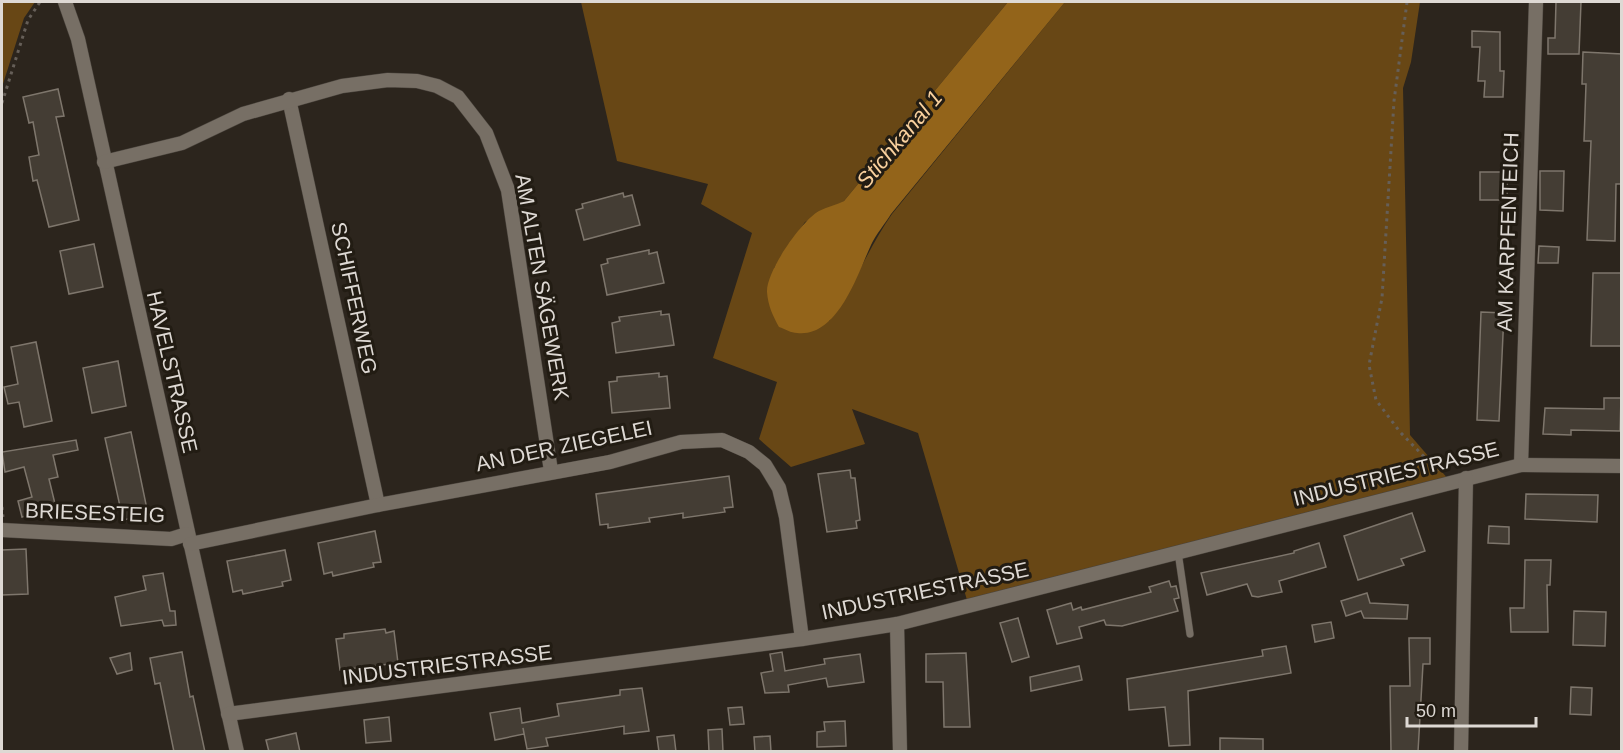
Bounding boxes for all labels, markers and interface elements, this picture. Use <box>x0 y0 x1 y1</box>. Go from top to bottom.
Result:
water label: Stichkanal 1 <box>851 85 947 193</box>
street label: AM KARPFENTEICH <box>1493 132 1522 332</box>
street label: AM ALTEN SÄGEWERK <box>511 172 574 402</box>
street label: SCHIFFERWEG <box>327 220 382 376</box>
street label: HAVELSTRASSE <box>143 289 202 455</box>
street label: AN DER ZIEGELEI <box>474 416 654 475</box>
street label: INDUSTRIESTRASSE <box>1291 437 1501 510</box>
street label: BRIESESTEIG <box>25 499 165 526</box>
street label: INDUSTRIESTRASSE <box>819 557 1031 624</box>
street label: INDUSTRIESTRASSE <box>341 640 553 689</box>
scale bar <box>1407 690 1536 728</box>
text: 50 m <box>1416 701 1456 721</box>

